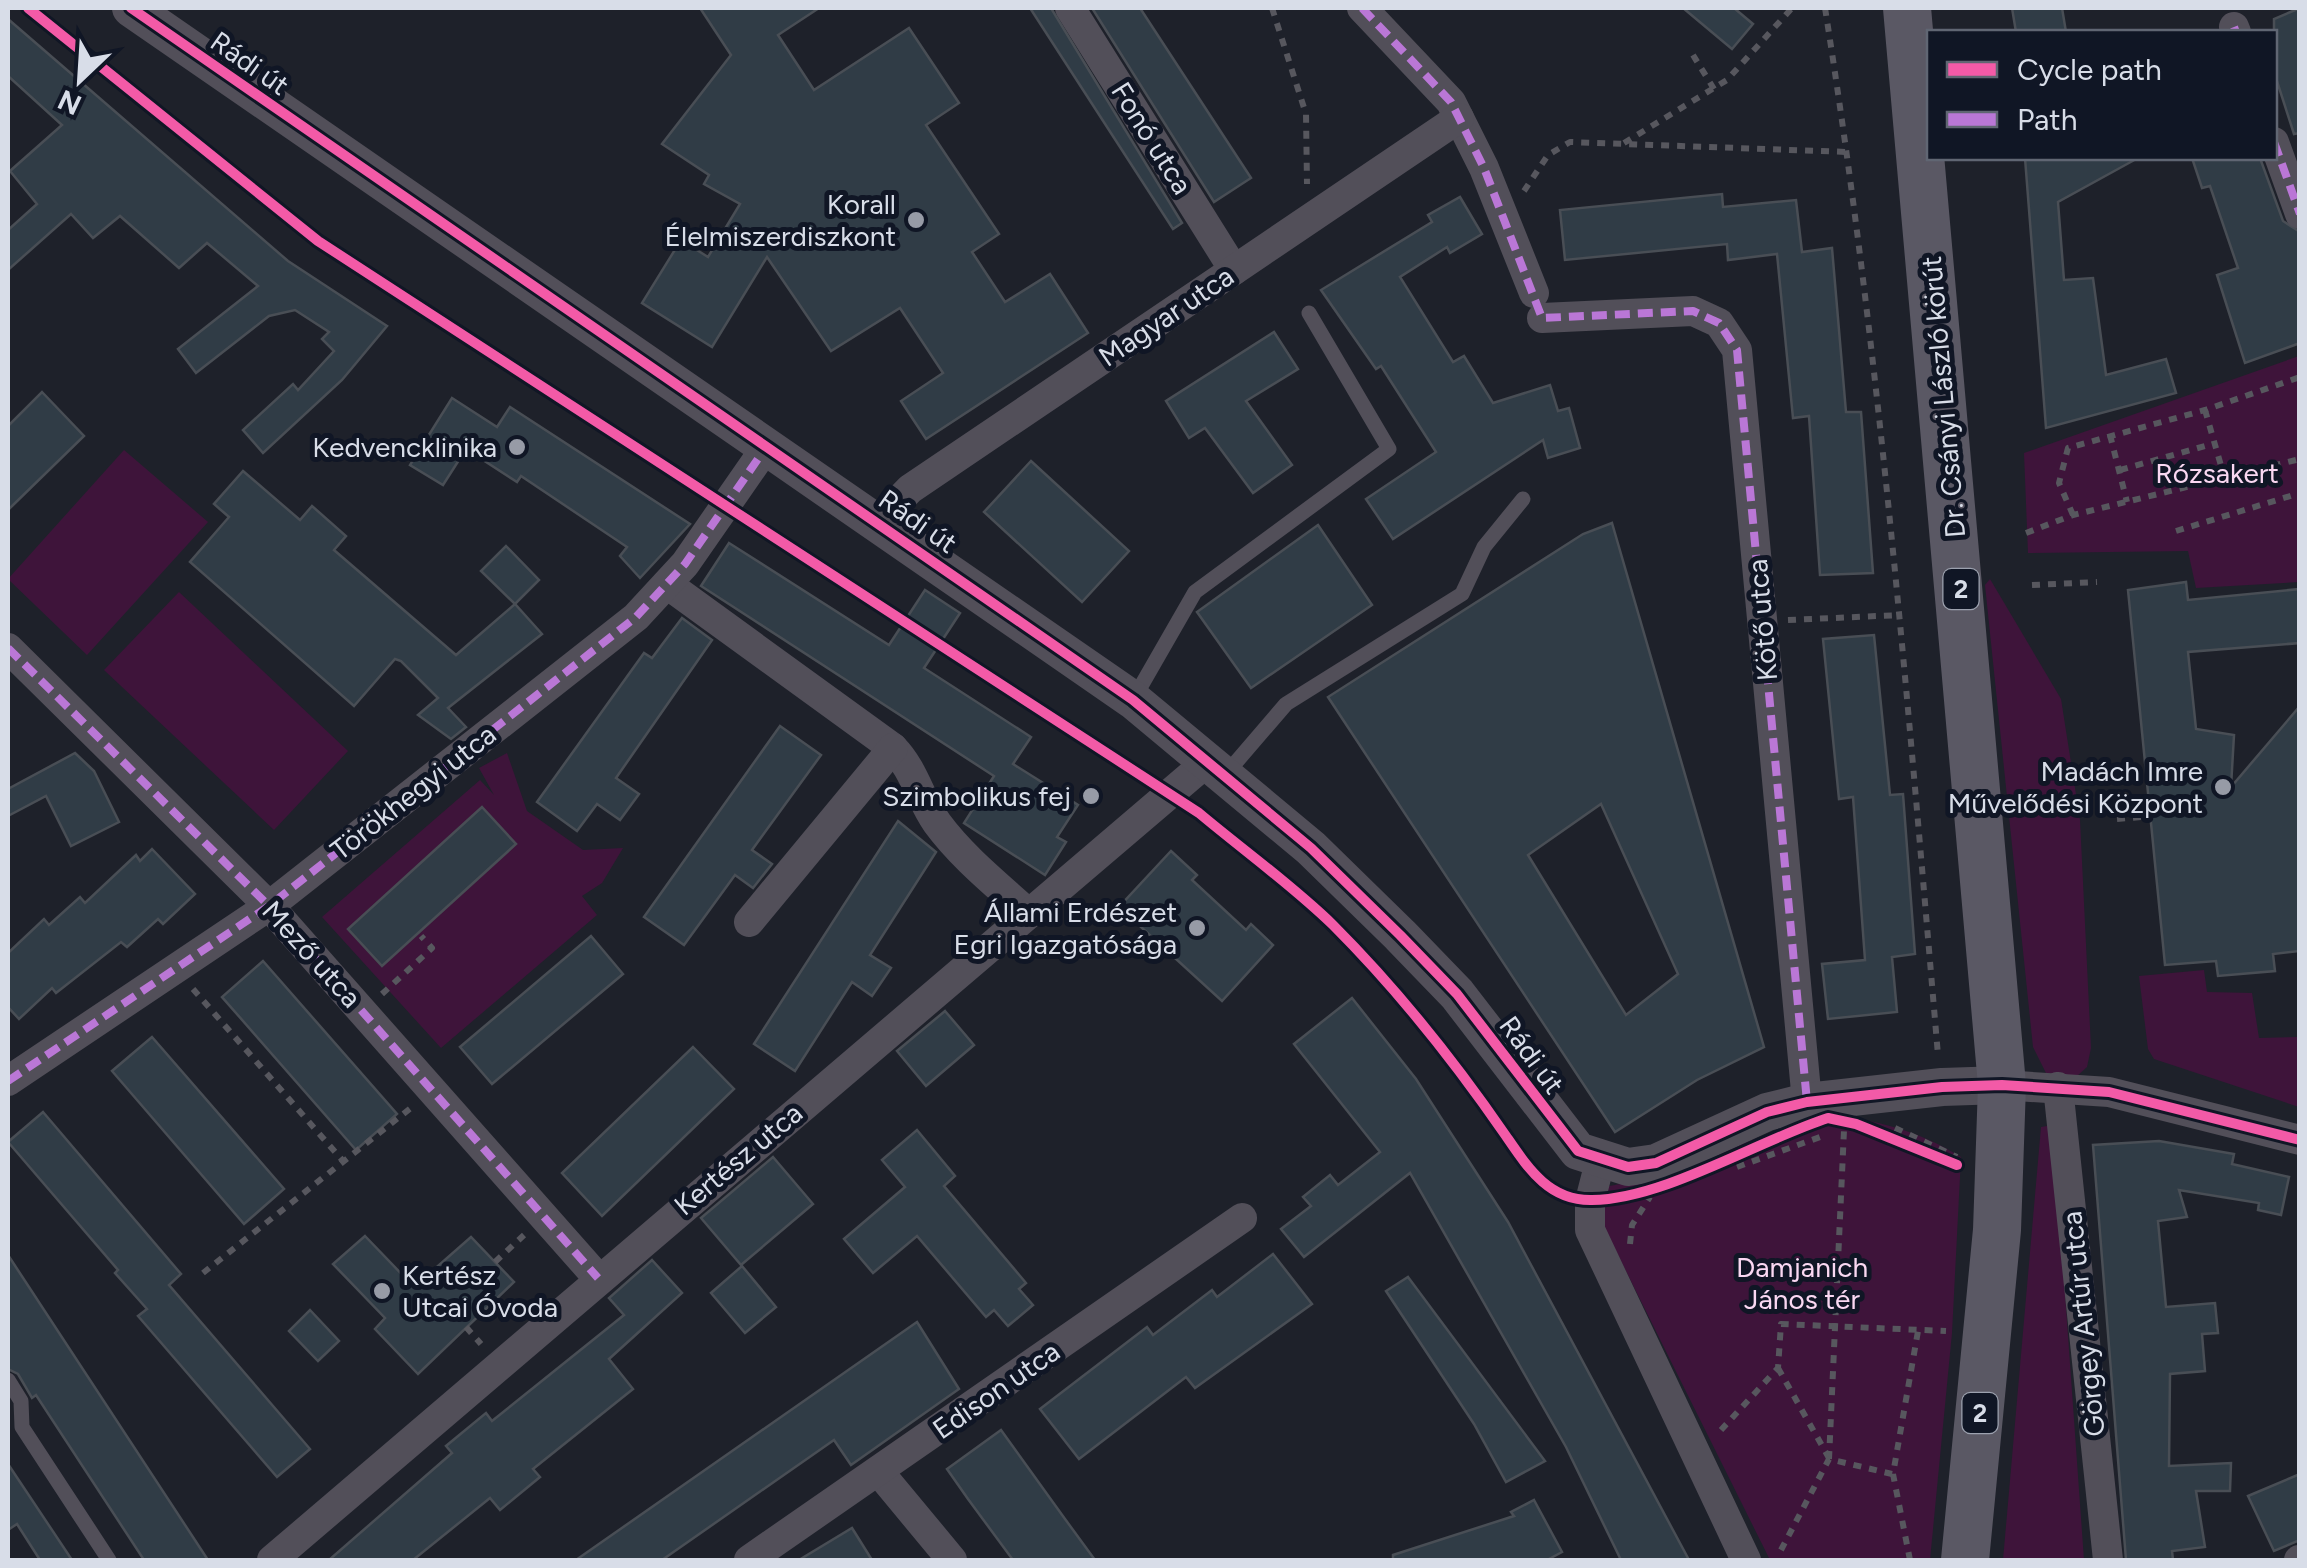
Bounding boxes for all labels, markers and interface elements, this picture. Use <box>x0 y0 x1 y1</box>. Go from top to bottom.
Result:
street label: Rádi út <box>204 24 296 102</box>
north arrow <box>30 30 130 130</box>
legend <box>1927 30 2277 160</box>
text: Cycle path <box>2017 51 2162 88</box>
street label: Fonó utca <box>1104 76 1200 200</box>
text: N <box>52 83 86 123</box>
text: Path <box>2017 101 2077 138</box>
place label: Korall Élelmiszerdiszkont <box>665 187 896 253</box>
marker: Korall Élelmiszerdiszkont <box>905 209 927 231</box>
street label: Dr. Csányi László körút <box>1914 255 1972 539</box>
street label: Magyar utca <box>1092 259 1240 373</box>
place label: Kedvencklinika <box>312 430 497 464</box>
marker: Kedvencklinika <box>506 436 528 458</box>
park label: Rózsakert <box>2155 456 2279 490</box>
street label: Rádi út <box>872 482 964 560</box>
street label: Kötő utca <box>1740 558 1784 682</box>
road number: 2 <box>1944 569 1978 609</box>
street label: Törökhegyi utca <box>324 717 502 867</box>
place label: Madách Imre Művelődési Központ <box>1948 754 2203 820</box>
marker: Madách Imre Művelődési Központ <box>2212 776 2234 798</box>
place label: Szimbolikus fej <box>882 779 1071 813</box>
marker: Szimbolikus fej <box>1080 785 1102 807</box>
street label: Mező utca <box>255 894 369 1014</box>
place label: Állami Erdészet Egri Igazgatósága <box>954 895 1177 961</box>
marker: Állami Erdészet Egri Igazgatósága <box>1186 917 1208 939</box>
street label: Rádi út <box>1492 1009 1572 1101</box>
street label: Kertész utca <box>667 1096 809 1222</box>
street label: Görgey Artúr utca <box>2054 1210 2112 1438</box>
park label: Damjanich János tér <box>1736 1250 1868 1316</box>
place label: Kertész Utcai Óvoda <box>402 1258 558 1324</box>
marker: Kertész Utcai Óvoda <box>371 1280 393 1302</box>
street label: Edison utca <box>926 1334 1066 1446</box>
road number: 2 <box>1962 1393 1998 1433</box>

